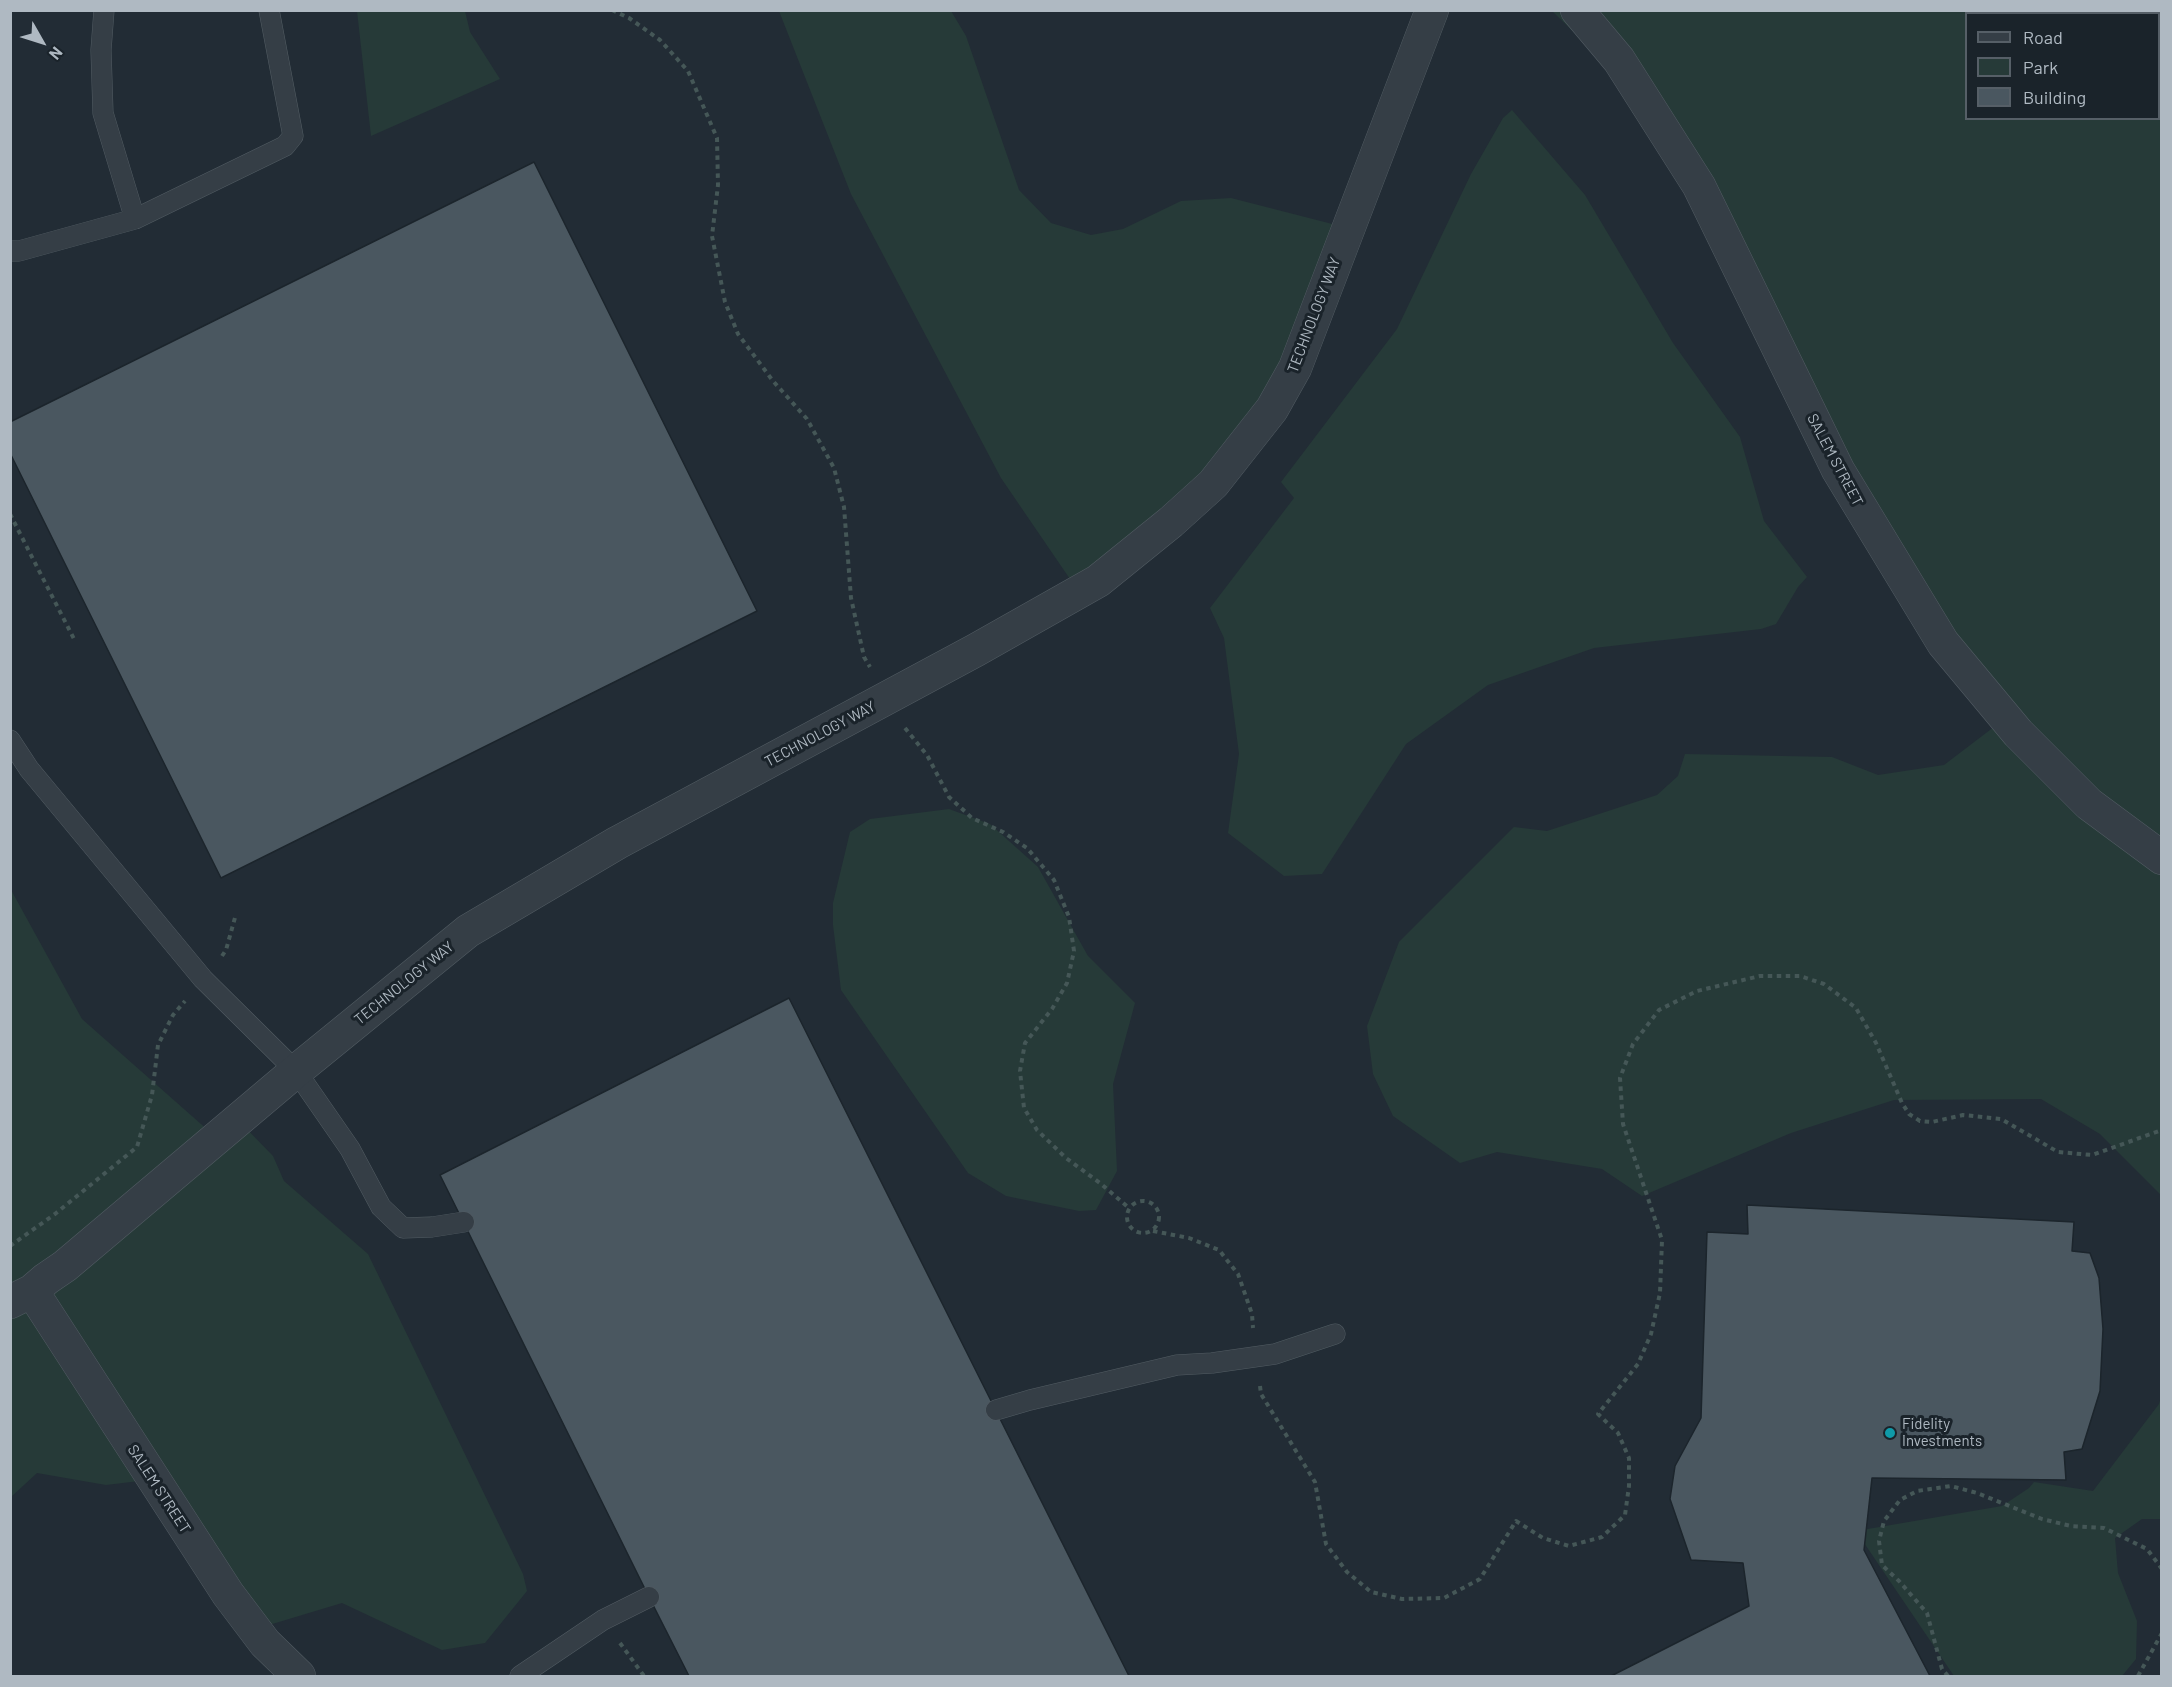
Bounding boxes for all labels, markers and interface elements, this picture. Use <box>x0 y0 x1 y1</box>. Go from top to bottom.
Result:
north arrow <box>12 12 72 72</box>
legend <box>1965 12 2160 120</box>
text: Road <box>2023 26 2063 48</box>
text: N <box>46 44 67 64</box>
text: Park <box>2023 56 2058 78</box>
text: Building <box>2023 86 2086 108</box>
street label: TECHNOLOGY WAY <box>1284 255 1344 375</box>
street label: SALEM STREET <box>1803 411 1867 509</box>
street label: TECHNOLOGY WAY <box>762 697 878 771</box>
street label: TECHNOLOGY WAY <box>351 937 457 1029</box>
place label: Fidelity Investments <box>1902 1415 1982 1450</box>
marker: Fidelity Investments <box>1883 1426 1897 1440</box>
street label: SALEM STREET <box>124 1441 194 1537</box>

